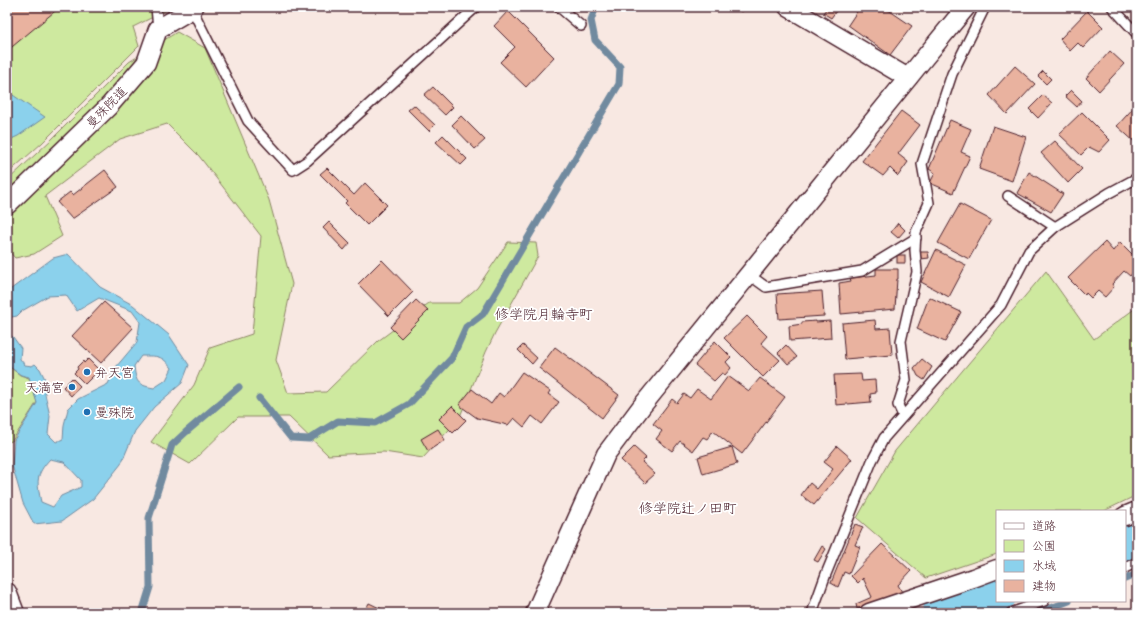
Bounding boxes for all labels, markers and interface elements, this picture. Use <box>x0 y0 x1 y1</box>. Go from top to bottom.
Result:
street label: 曼殊院道 <box>83 83 131 132</box>
district label: 修学院月輪寺町 <box>495 306 593 323</box>
place label: 弁天宮 <box>95 365 134 381</box>
marker: 弁天宮 <box>82 367 92 377</box>
place label: 天満宮 <box>25 380 64 396</box>
marker: 天満宮 <box>67 382 77 392</box>
place label: 曼殊院 <box>95 405 134 421</box>
marker: 曼殊院 <box>82 407 92 417</box>
district label: 修学院辻ノ田町 <box>639 500 737 517</box>
legend <box>996 510 1126 602</box>
text: 道路 <box>1032 519 1056 534</box>
text: 公園 <box>1032 539 1056 554</box>
text: 水域 <box>1032 559 1056 574</box>
text: 建物 <box>1032 579 1056 594</box>

